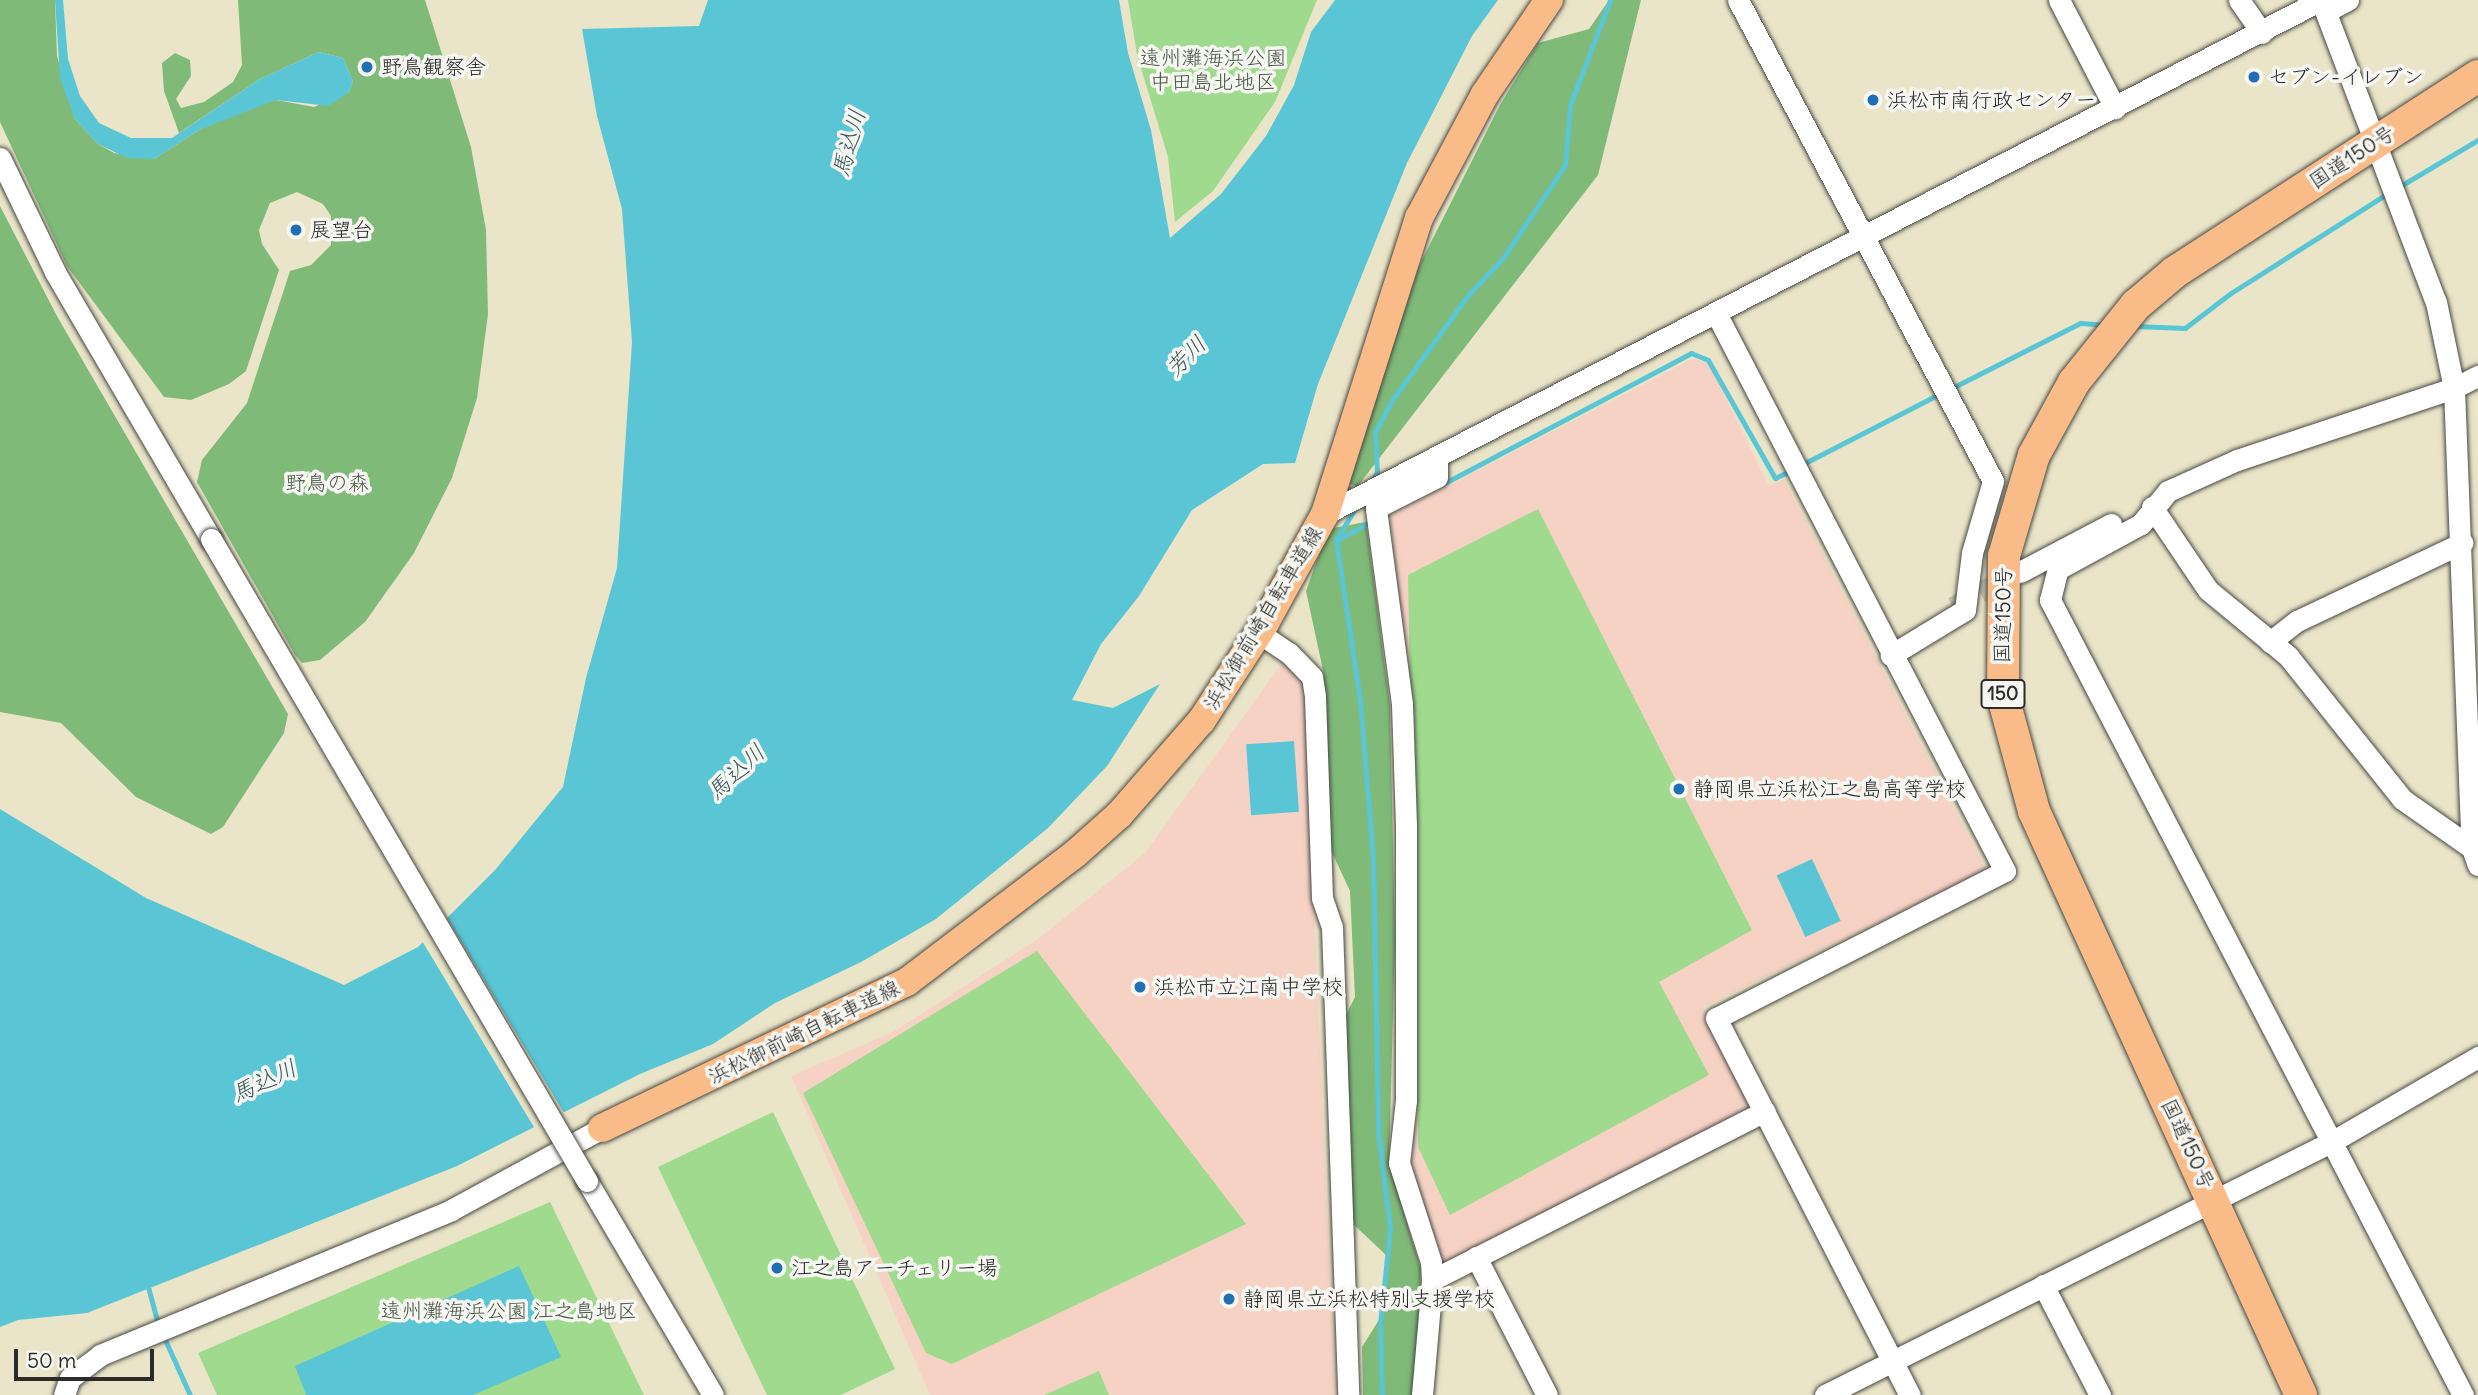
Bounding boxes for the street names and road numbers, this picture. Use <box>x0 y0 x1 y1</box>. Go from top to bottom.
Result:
street label: 国道150号 <box>2304 120 2400 194</box>
street label: 浜松御前崎自転車道線 <box>1198 522 1328 714</box>
street label: 国道150号 <box>1990 566 2016 664</box>
road number: 150 <box>1980 678 2026 709</box>
street label: 浜松御前崎自転車道線 <box>704 975 904 1089</box>
street label: 国道150号 <box>2156 1095 2220 1193</box>

